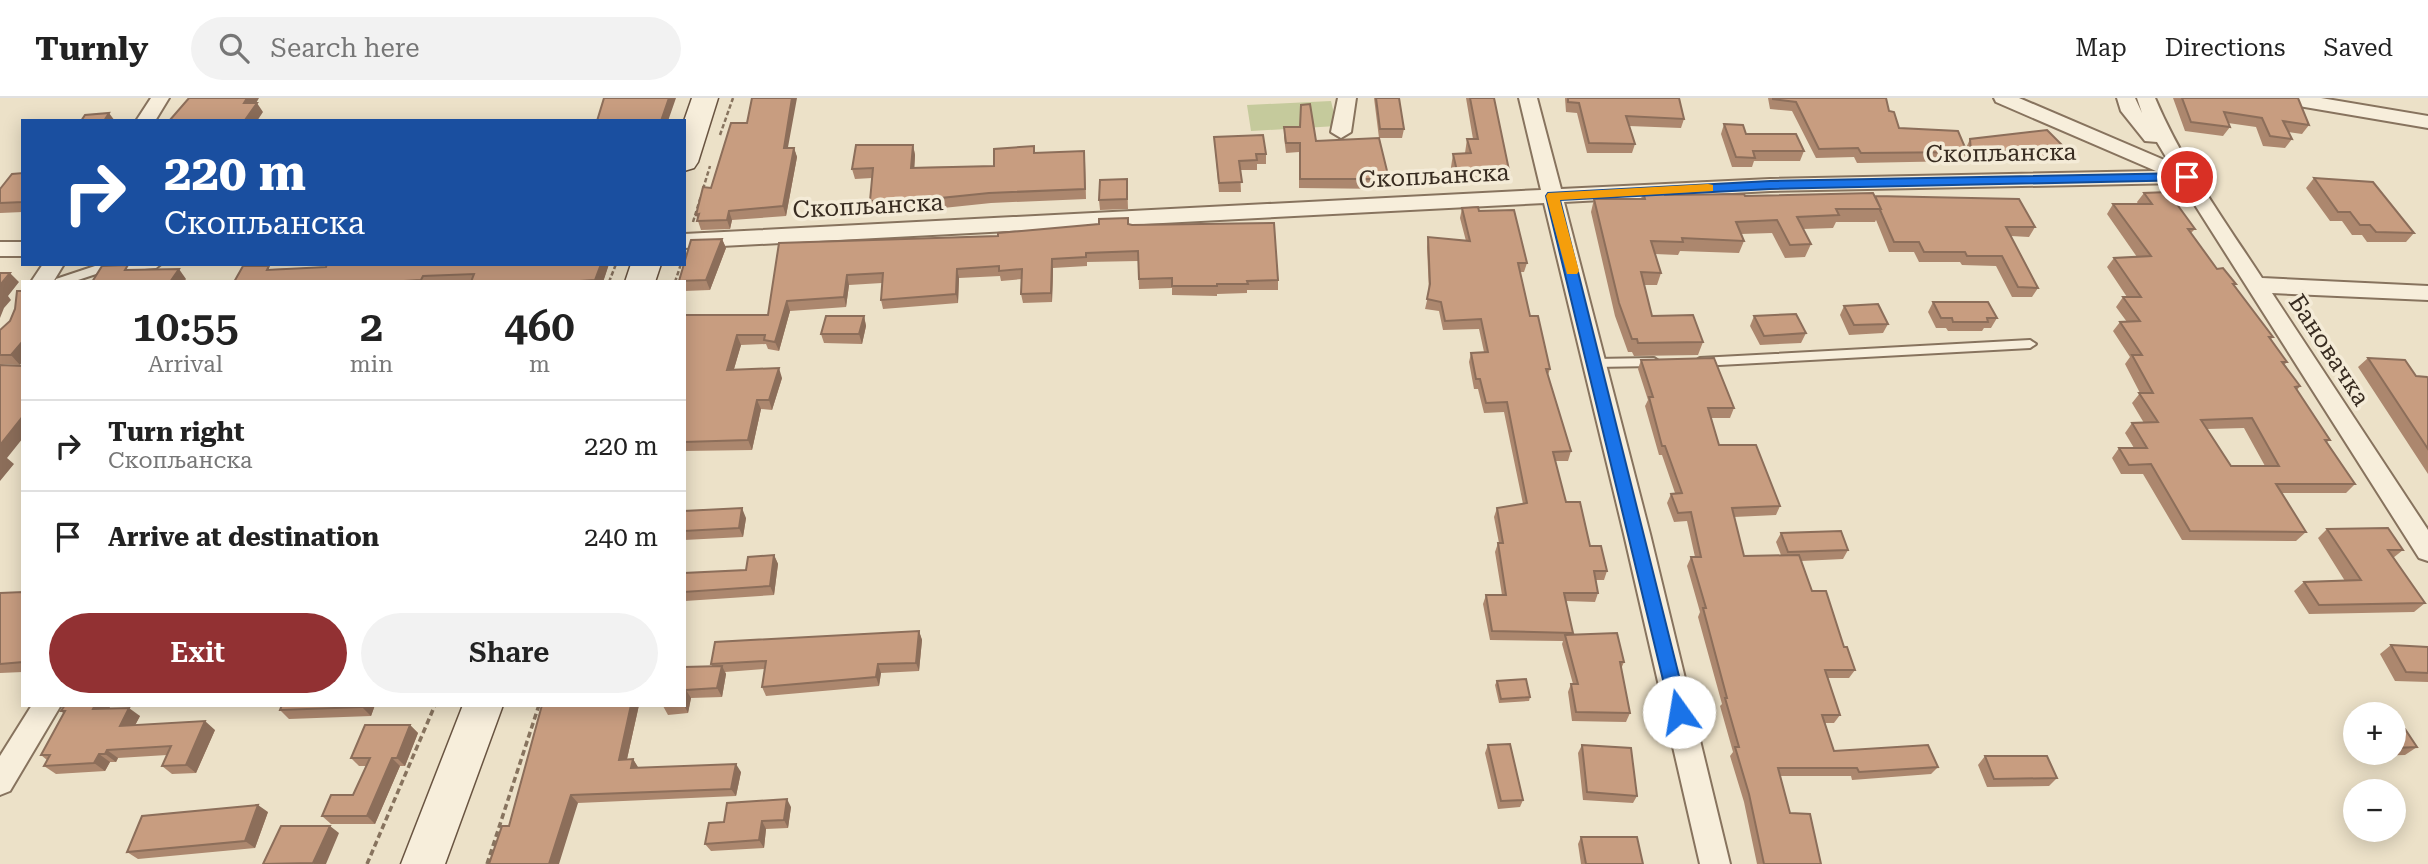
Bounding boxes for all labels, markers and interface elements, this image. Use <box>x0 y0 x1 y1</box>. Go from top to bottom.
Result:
search box <box>191 17 681 80</box>
text: Turnly <box>35 29 149 68</box>
icon: search <box>215 29 253 67</box>
text: Search here <box>271 33 419 63</box>
text: Map <box>2075 34 2127 62</box>
text: Directions <box>2165 34 2285 62</box>
text: Saved <box>2323 34 2393 62</box>
street label: Скопљанска <box>1925 138 2077 168</box>
text: 220 m <box>164 145 306 202</box>
icon: right <box>49 147 140 238</box>
pin <box>2157 147 2217 207</box>
street label: Скопљанска <box>1358 158 1510 194</box>
icon: arrive <box>2168 158 2206 196</box>
street label: Скопљанска <box>792 188 944 224</box>
text: Скопљанска <box>164 204 365 242</box>
street label: Бановачка <box>2283 289 2375 411</box>
text: 10:55 <box>132 302 239 351</box>
text: 2 <box>360 302 383 351</box>
text: 460 <box>504 302 575 351</box>
text: Arrival <box>148 351 223 378</box>
text: min <box>350 351 393 378</box>
text: m <box>529 351 550 378</box>
text: Turn right <box>108 417 244 447</box>
icon: right <box>49 427 87 465</box>
text: 220 m <box>584 431 658 461</box>
text: Скопљанска <box>108 447 253 474</box>
icon: arrive <box>49 518 87 556</box>
text: Arrive at destination <box>108 522 379 552</box>
text: 240 m <box>584 522 658 552</box>
button: Exit <box>49 613 347 693</box>
button: Share <box>361 613 658 693</box>
position arrow <box>1642 675 1716 749</box>
map controls <box>2343 702 2406 842</box>
button: + <box>2343 702 2406 765</box>
button: − <box>2343 779 2406 842</box>

